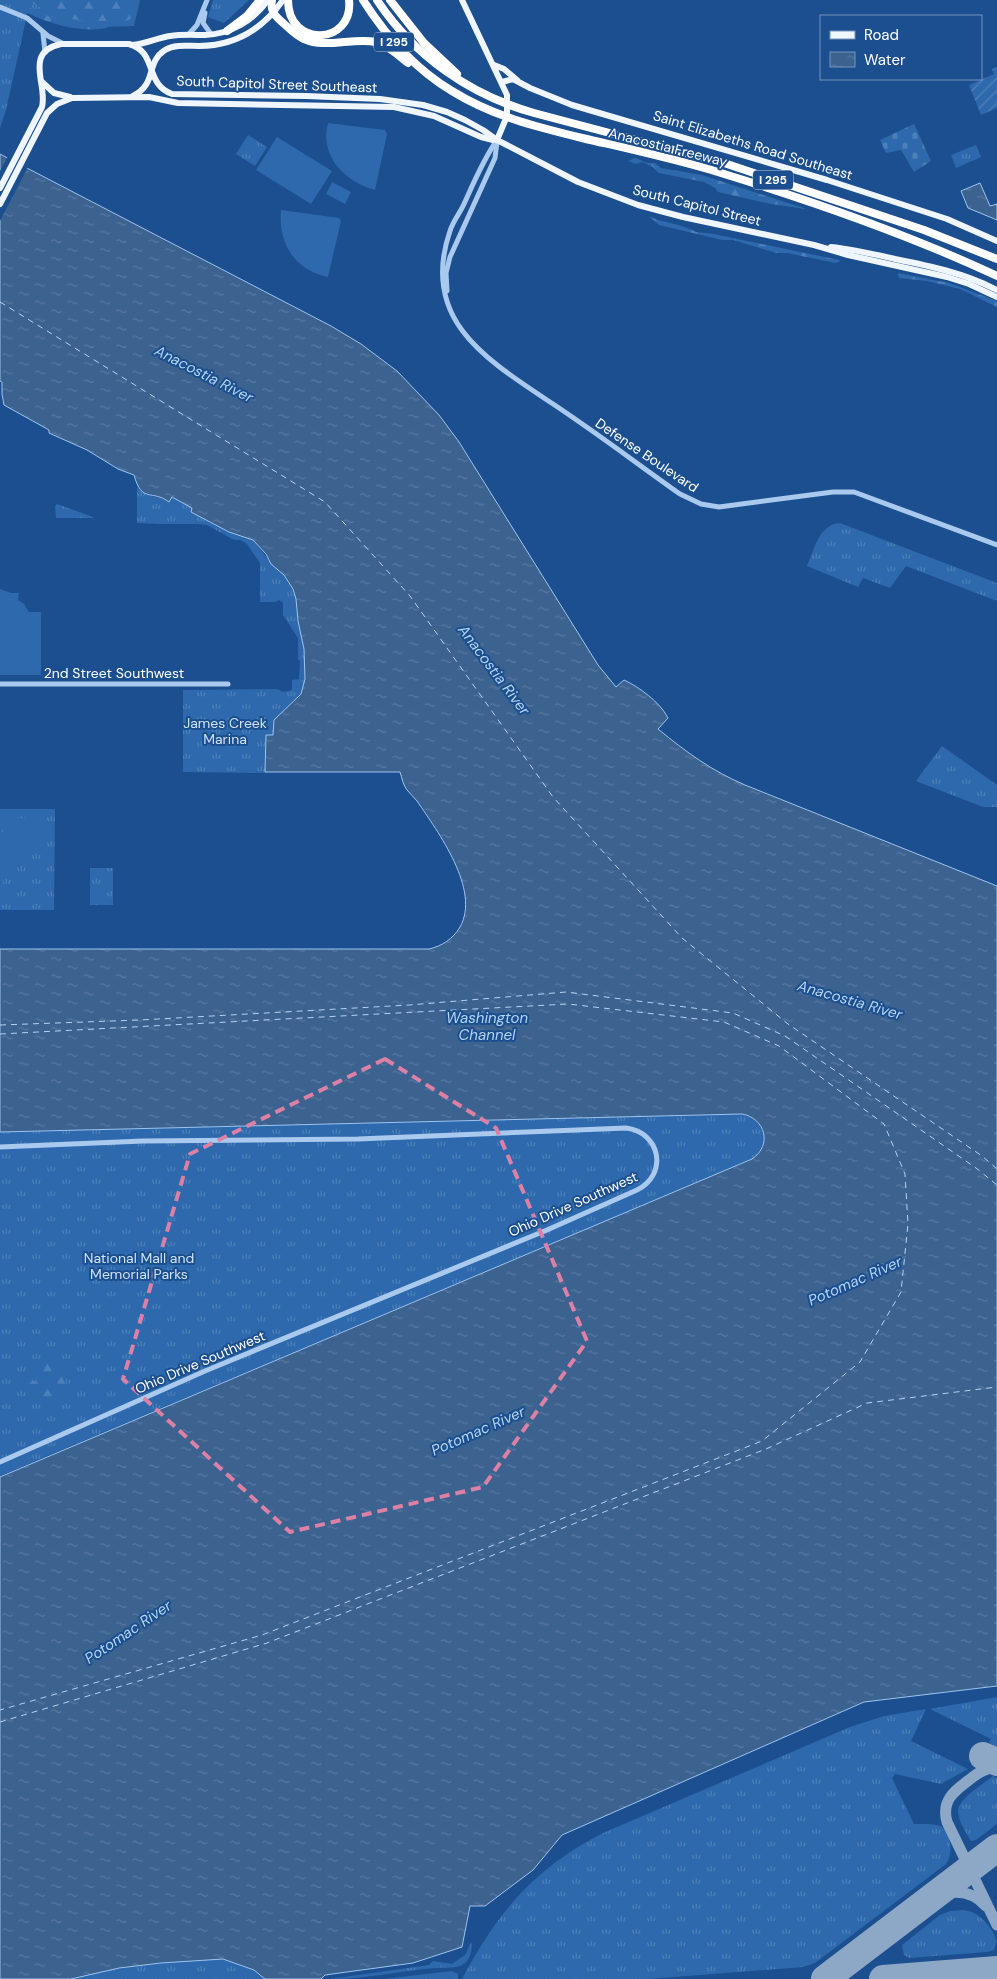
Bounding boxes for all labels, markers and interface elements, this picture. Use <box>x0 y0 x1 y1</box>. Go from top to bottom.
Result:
legend <box>820 15 982 80</box>
text: Road <box>864 25 899 45</box>
road number: I 295 <box>374 32 414 52</box>
text: Water <box>864 50 906 70</box>
street label: South Capitol Street Southeast <box>176 71 378 97</box>
street label: Saint Elizabeths Road Southeast <box>651 106 855 184</box>
street label: Anacostia Freeway <box>607 124 729 171</box>
road number: I 295 <box>753 170 793 190</box>
street label: South Capitol Street <box>631 180 763 230</box>
water label: Anacostia River <box>150 340 257 408</box>
street label: Defense Boulevard <box>592 414 702 496</box>
water label: Anacostia River <box>453 620 535 720</box>
street label: 2nd Street Southwest <box>44 664 184 682</box>
park label: James Creek Marina <box>183 714 267 748</box>
water label: Anacostia River <box>794 975 905 1025</box>
water label: Washington Channel <box>446 1008 528 1045</box>
street label: Ohio Drive Southwest <box>506 1167 640 1241</box>
park label: National Mall and Memorial Parks <box>84 1249 194 1283</box>
water label: Potomac River <box>805 1251 905 1311</box>
street label: Ohio Drive Southwest <box>132 1326 268 1398</box>
water label: Potomac River <box>428 1401 528 1461</box>
water label: Potomac River <box>81 1595 176 1668</box>

